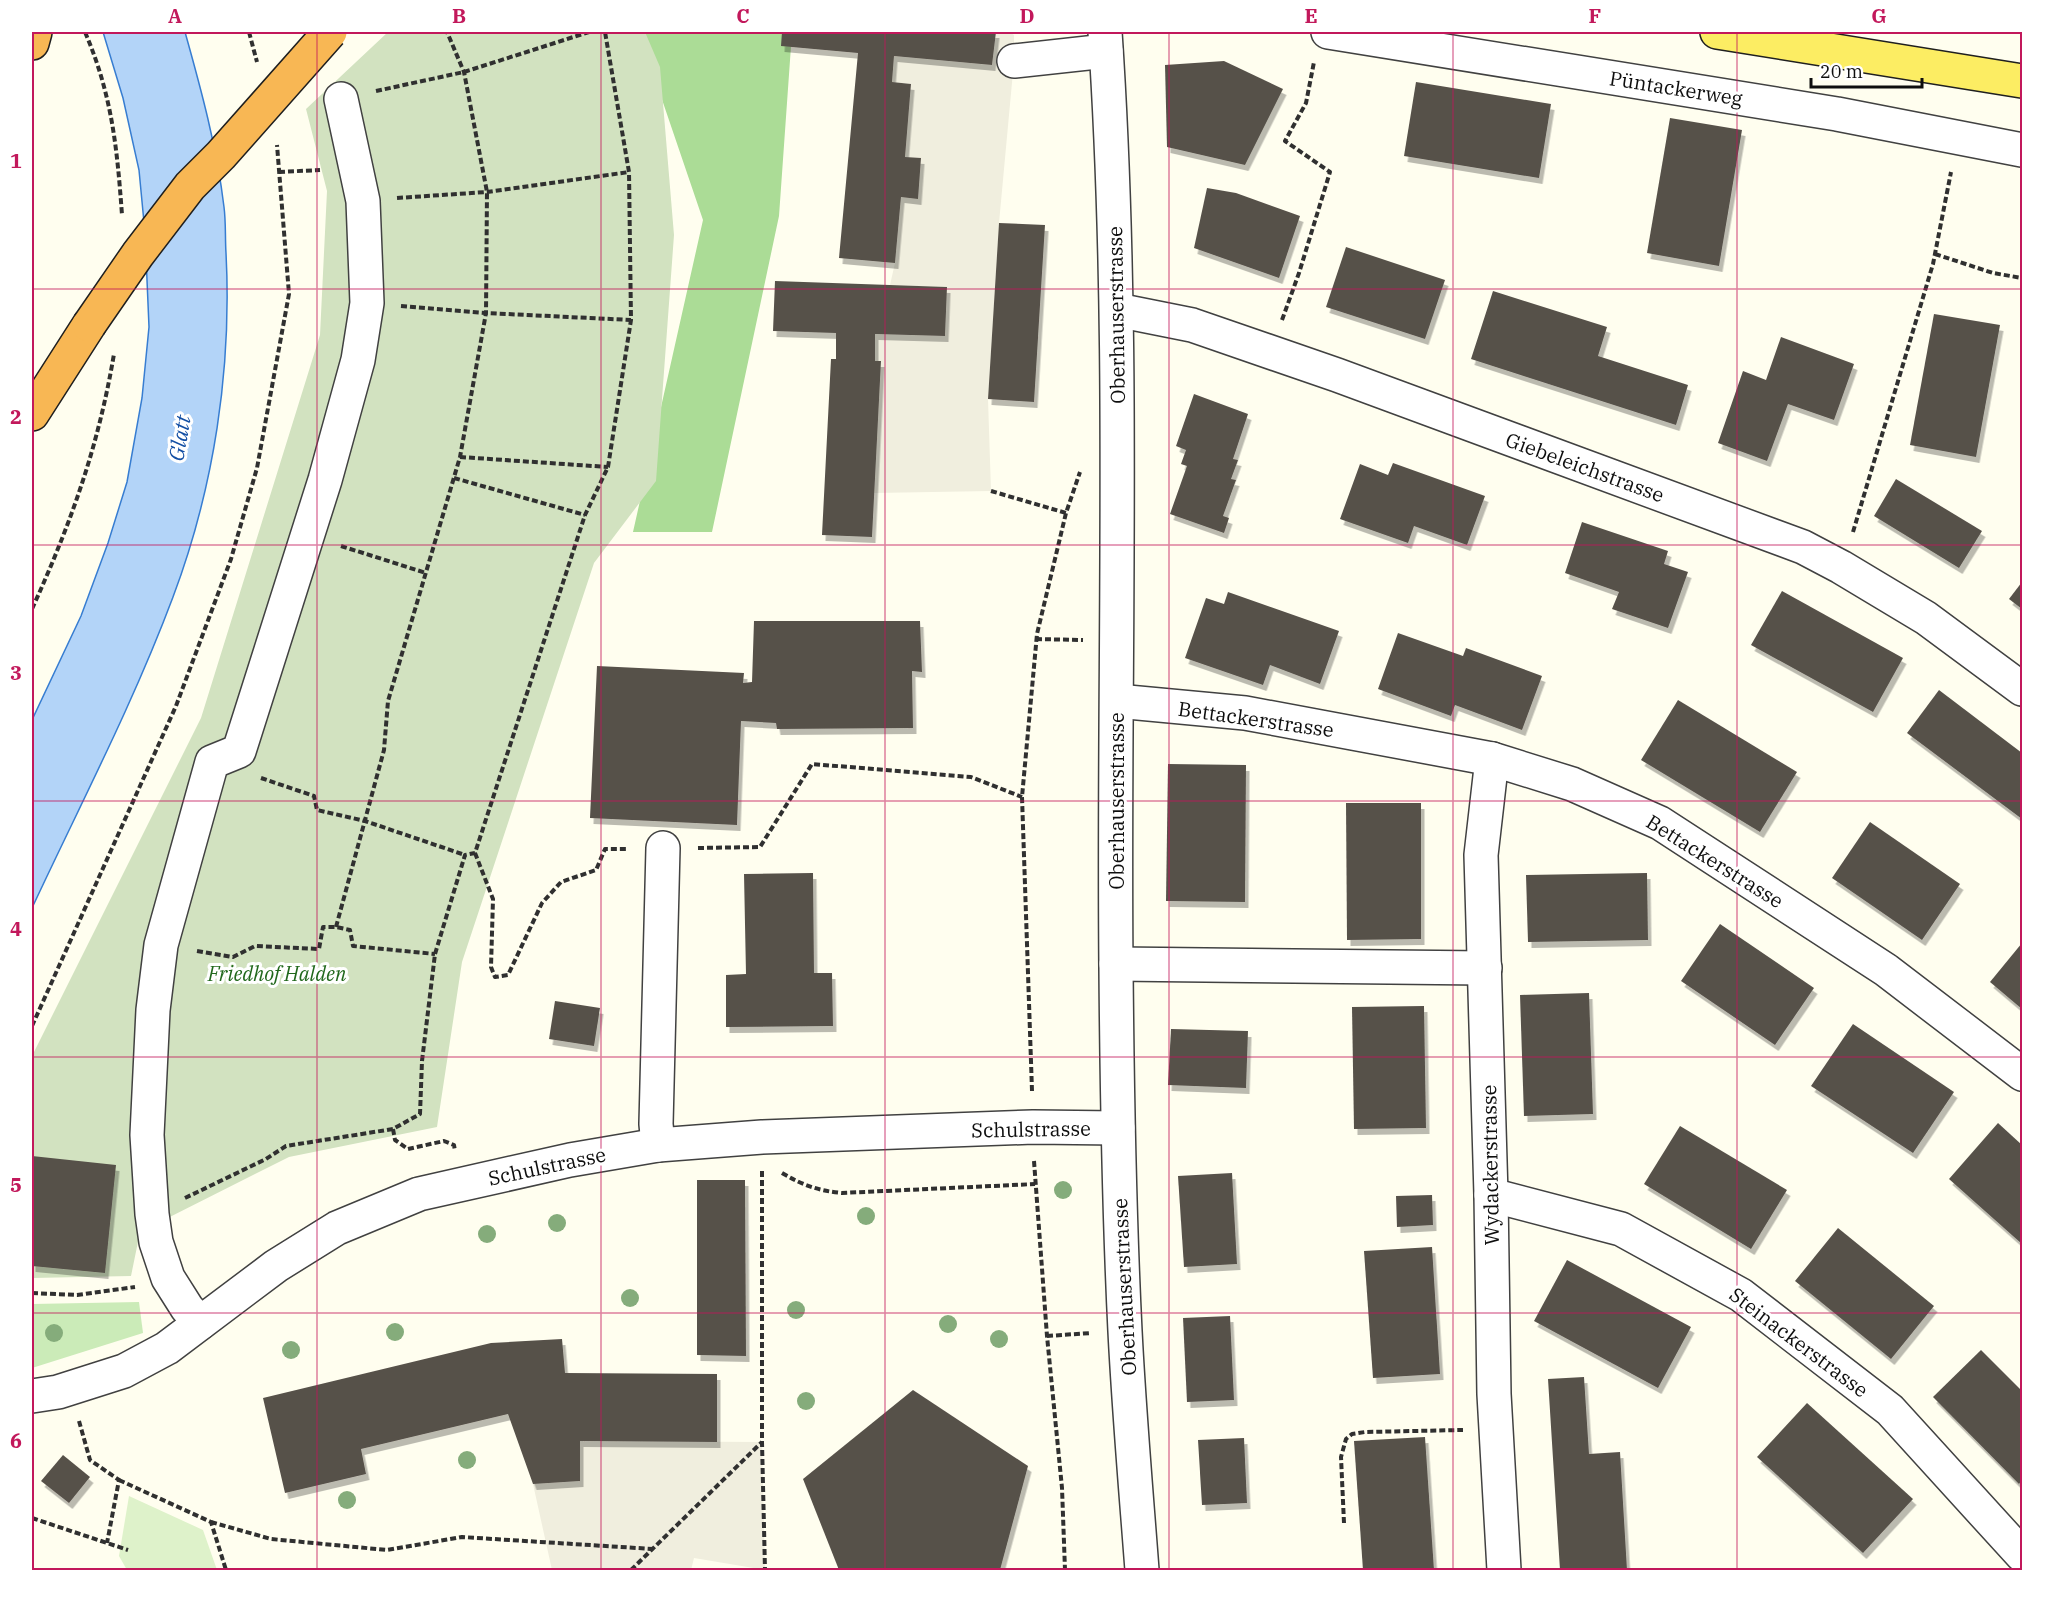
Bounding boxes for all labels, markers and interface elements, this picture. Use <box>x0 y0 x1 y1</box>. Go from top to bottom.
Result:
text: A <box>168 2 182 29</box>
text: B <box>452 2 466 29</box>
text: C <box>736 2 750 29</box>
text: D <box>1019 2 1035 29</box>
text: E <box>1304 2 1318 29</box>
text: F <box>1589 2 1601 29</box>
text: G <box>1871 2 1887 29</box>
scale bar <box>1811 51 1922 89</box>
text: 20 m <box>1820 60 1863 83</box>
street label: Püntackerweg <box>1607 64 1745 112</box>
text: 1 <box>10 147 22 174</box>
street label: Oberhauserstrasse <box>1101 226 1131 404</box>
text: 2 <box>10 403 22 430</box>
water label: Glatt <box>161 412 197 463</box>
street label: Giebeleichstrasse <box>1502 426 1668 508</box>
text: 3 <box>10 659 22 686</box>
street label: Bettackerstrasse <box>1176 695 1336 743</box>
street label: Oberhauserstrasse <box>1103 712 1130 890</box>
street label: Bettackerstrasse <box>1641 808 1789 914</box>
text: 4 <box>10 915 22 942</box>
park label: Friedhof Halden <box>207 960 347 987</box>
street label: Wydackerstrasse <box>1475 1084 1505 1246</box>
street label: Schulstrasse <box>971 1114 1091 1144</box>
street label: Schulstrasse <box>486 1140 608 1192</box>
text: 5 <box>10 1171 22 1198</box>
street label: Oberhauserstrasse <box>1106 1198 1142 1376</box>
street label: Steinackerstrasse <box>1724 1281 1874 1403</box>
text: 6 <box>10 1427 22 1454</box>

